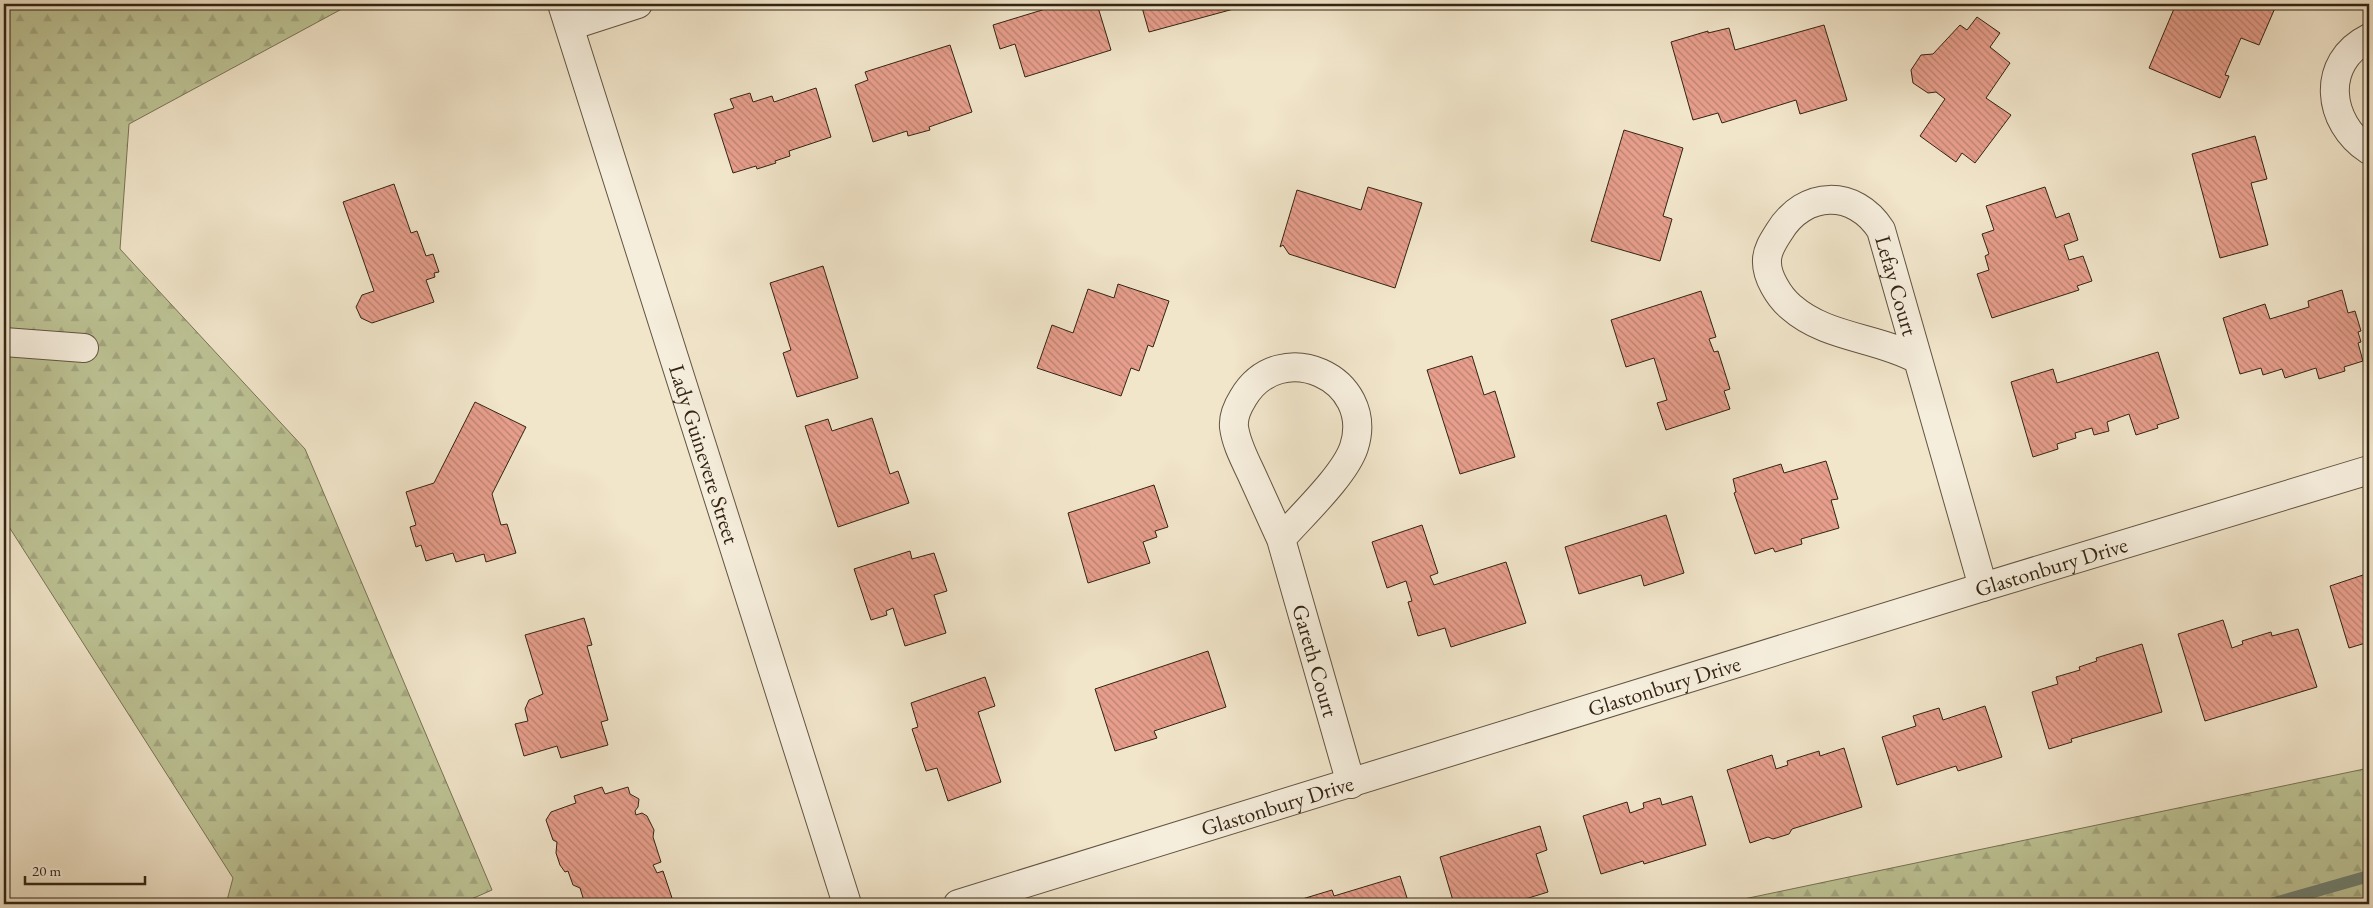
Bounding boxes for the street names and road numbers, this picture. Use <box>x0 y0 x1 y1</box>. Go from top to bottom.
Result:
street label: Lefay Court <box>1869 232 1925 339</box>
street label: Lady Guinevere Street <box>663 361 746 547</box>
street label: Glastonbury Drive <box>1971 529 2131 603</box>
street label: Gareth Court <box>1286 601 1346 720</box>
street label: Glastonbury Drive <box>1584 648 1744 723</box>
street label: Glastonbury Drive <box>1197 768 1357 843</box>

